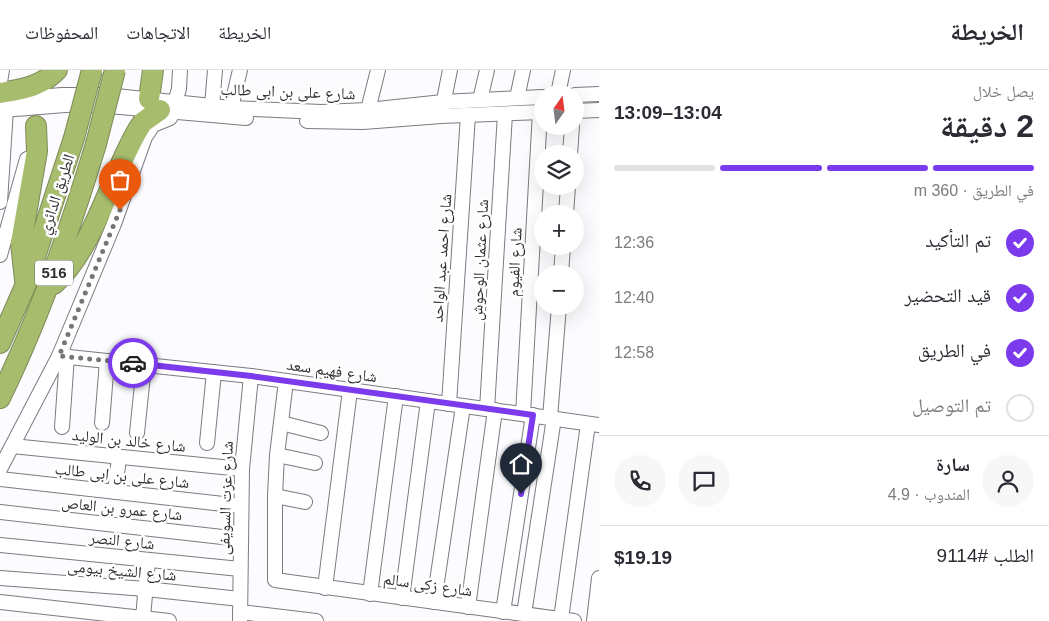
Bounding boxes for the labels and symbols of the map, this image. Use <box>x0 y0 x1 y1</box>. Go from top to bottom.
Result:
street label: شارع على بن ابى طالب <box>220 81 356 104</box>
north arrow <box>534 85 584 135</box>
street label: الطريق الدائري <box>36 152 81 238</box>
pin <box>99 159 141 210</box>
street label: شارع احمد عبد الواحد <box>429 193 456 323</box>
street label: شارع عثمان الوحوش <box>468 199 493 321</box>
street label: شارع الفيوم <box>504 227 527 297</box>
road number: 516 <box>35 260 73 286</box>
courier <box>108 338 158 388</box>
street label: شارع فهيم سعد <box>285 356 378 387</box>
street label: شارع خالد بن الوليد <box>71 426 187 457</box>
street label: شارع عزت السويفى <box>215 441 238 555</box>
pin <box>500 443 542 494</box>
street label: شارع على بن ابى طالب <box>54 460 190 493</box>
street label: شارع عمرو بن العاص <box>60 494 183 525</box>
street label: شارع النصر <box>87 529 155 554</box>
street label: شارع الشيخ بيومى <box>67 557 177 586</box>
street label: شارع زكى سالم <box>382 570 473 601</box>

